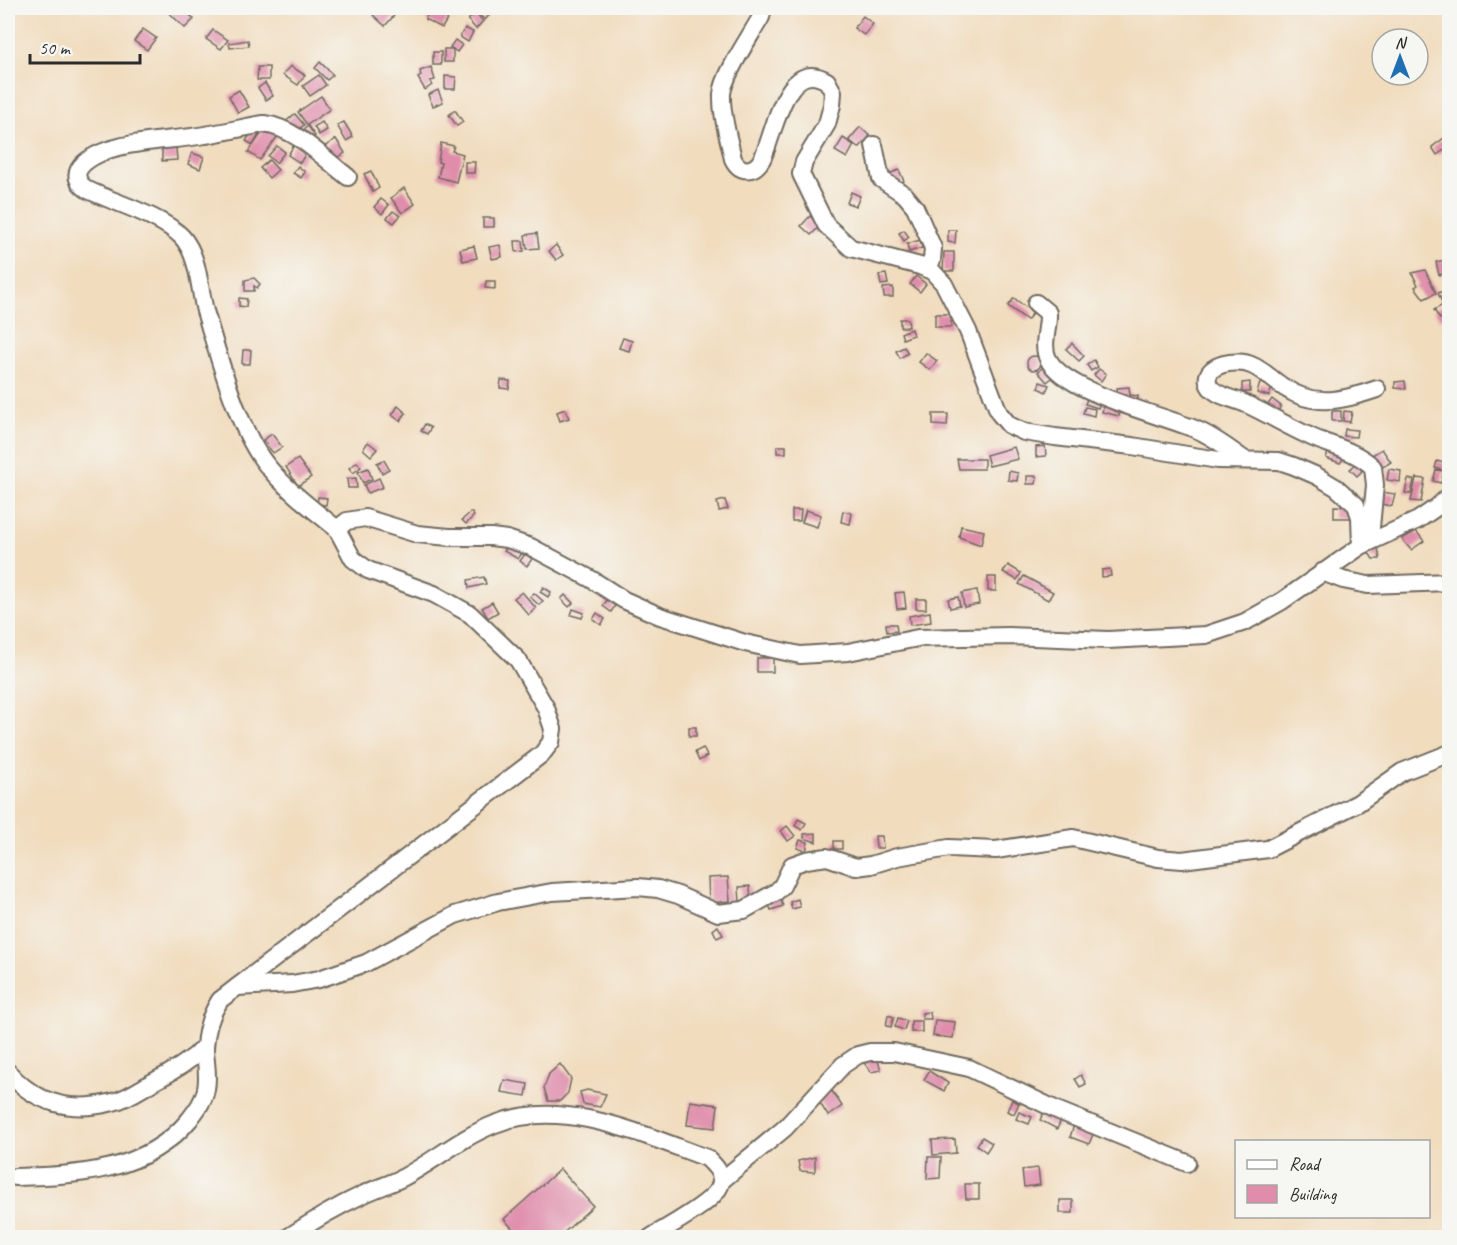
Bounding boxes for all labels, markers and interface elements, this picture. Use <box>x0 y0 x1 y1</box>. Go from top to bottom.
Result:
scale bar <box>30 27 140 65</box>
north arrow <box>1370 27 1430 87</box>
text: N <box>1395 33 1408 53</box>
text: 50 m <box>39 37 72 59</box>
legend <box>1235 1140 1430 1218</box>
text: Road <box>1289 1153 1322 1175</box>
text: Building <box>1289 1183 1338 1205</box>

